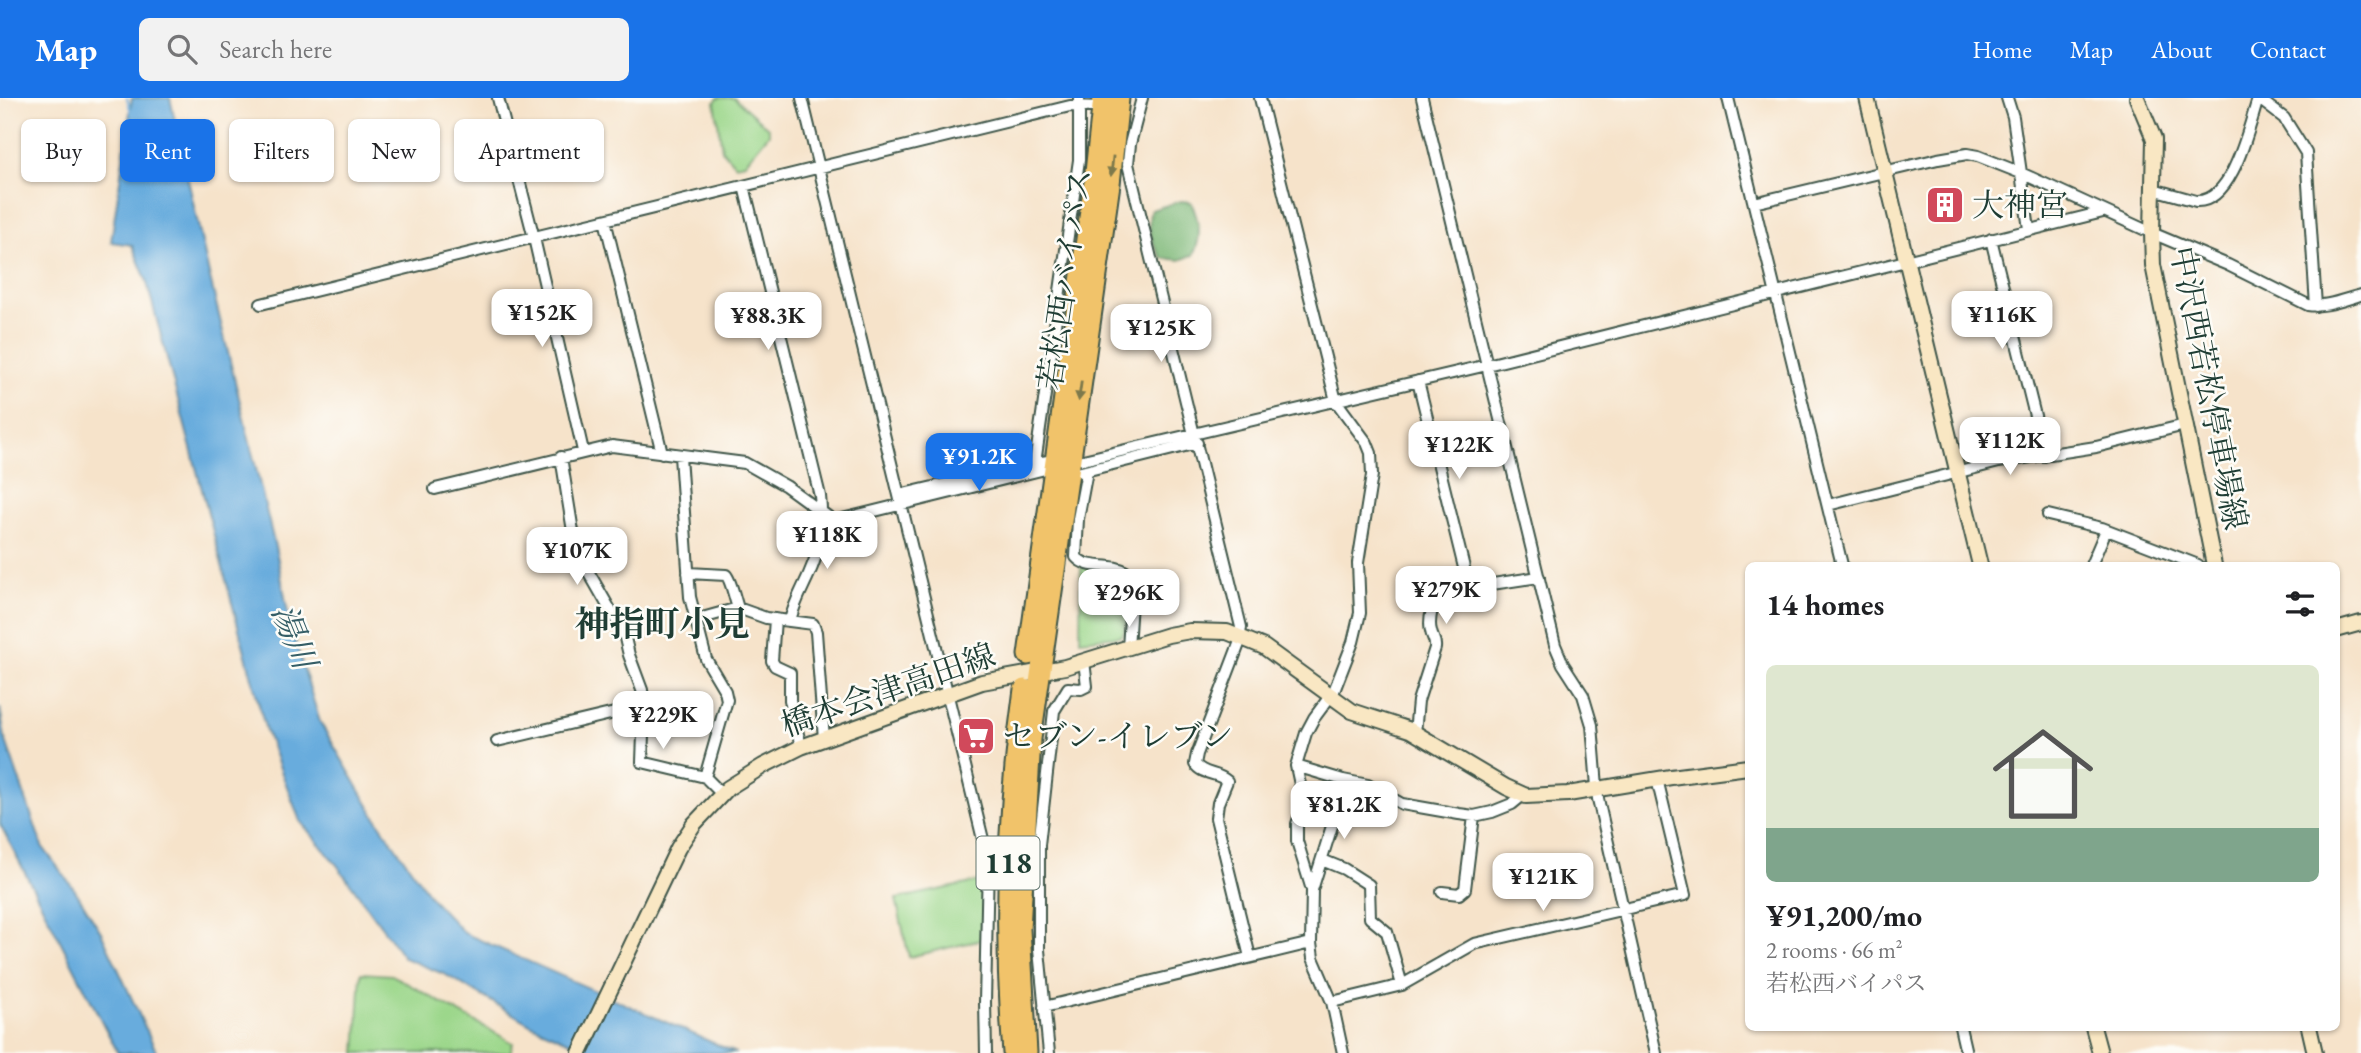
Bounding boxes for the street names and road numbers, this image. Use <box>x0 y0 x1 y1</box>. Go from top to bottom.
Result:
street label: 若松西バイパス <box>1029 165 1101 393</box>
street label: 中沢西若松停車場線 <box>2161 243 2257 533</box>
street label: 橋本会津高田線 <box>775 634 1001 746</box>
road number: 118 <box>976 836 1040 890</box>

